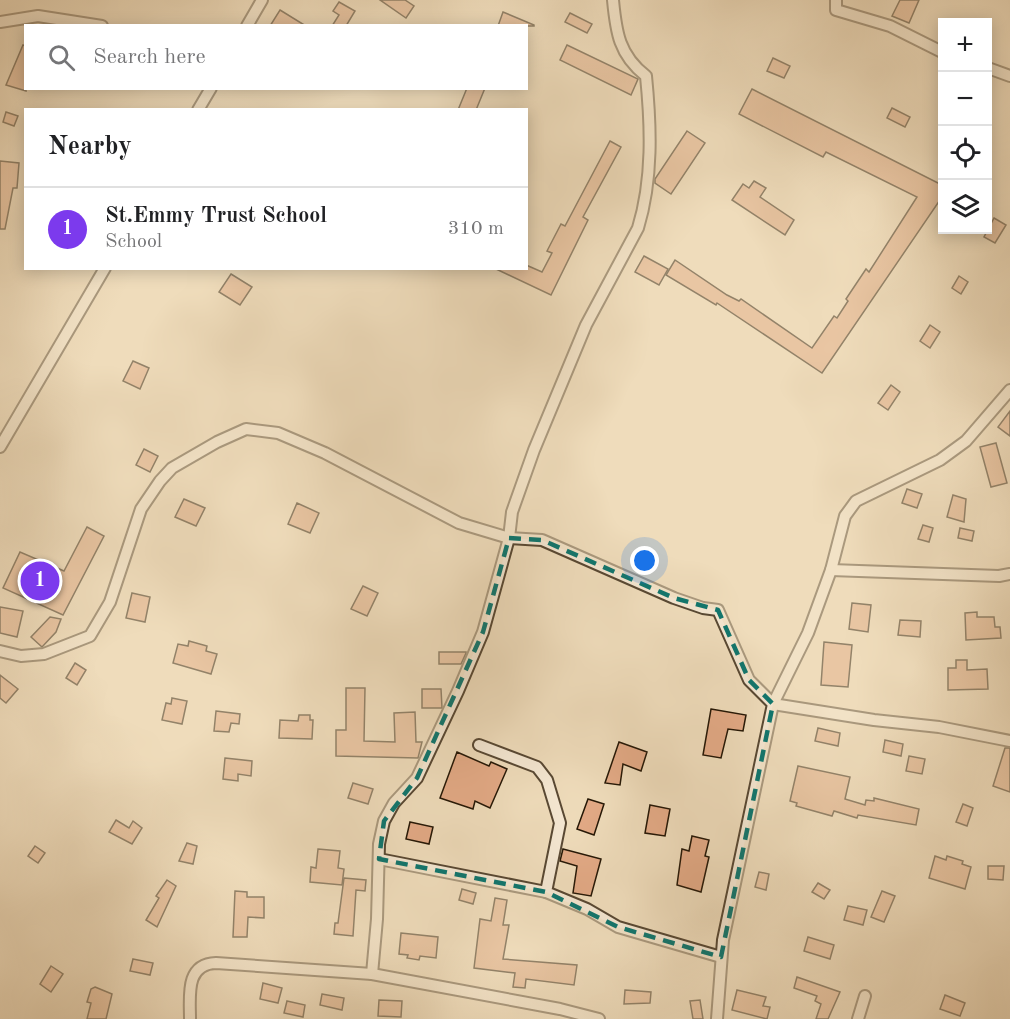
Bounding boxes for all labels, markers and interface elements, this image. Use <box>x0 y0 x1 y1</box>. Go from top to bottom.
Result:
map controls <box>938 18 992 234</box>
button: + <box>938 18 992 72</box>
search box <box>24 24 528 90</box>
icon: search <box>45 41 78 74</box>
text: Search here <box>93 46 206 68</box>
button: − <box>938 72 992 126</box>
button: locate <box>938 126 992 180</box>
text: Nearby <box>48 134 132 160</box>
button: layers <box>938 180 992 234</box>
text: St.Emmy Trust School <box>105 205 327 227</box>
text: 1 <box>62 219 73 239</box>
text: 310 m <box>448 219 504 239</box>
text: School <box>105 232 162 252</box>
your location <box>630 546 659 575</box>
pin: 1 <box>20 558 60 604</box>

